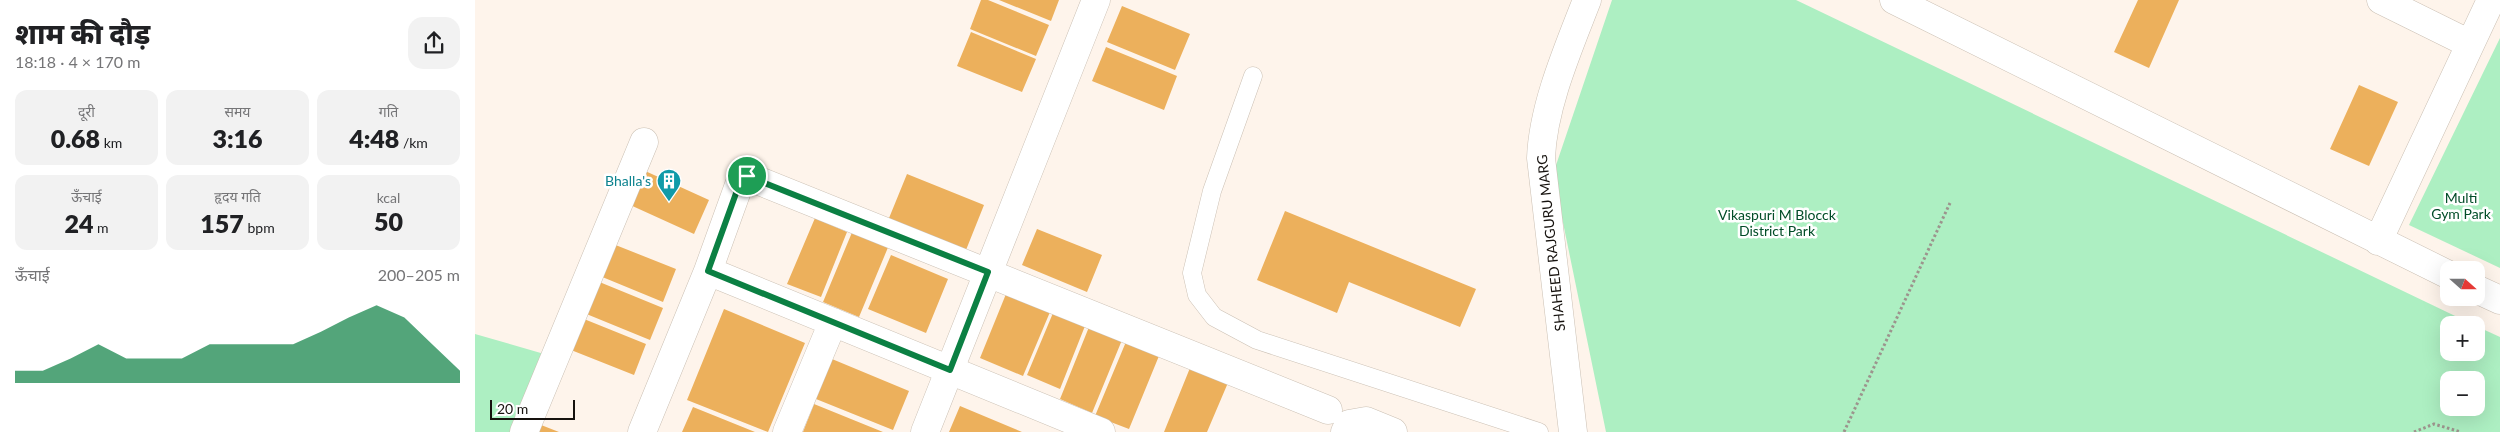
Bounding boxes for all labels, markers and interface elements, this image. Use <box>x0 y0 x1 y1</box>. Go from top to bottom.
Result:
text: शाम की दौड़ <box>15 16 150 50</box>
button: share <box>408 17 460 69</box>
text: 18:18 · 4 × 170 m <box>15 52 140 71</box>
text: दूरी <box>78 103 95 120</box>
text: समय <box>225 103 250 120</box>
text: गति <box>379 103 398 120</box>
text: 0.68 <box>51 123 100 153</box>
text: 3:16 <box>212 123 263 153</box>
text: 4:48 <box>349 123 399 153</box>
text: km <box>100 134 122 151</box>
text: /km <box>399 134 428 151</box>
street label: SHAHEED RAJGURU MARG <box>1533 154 1568 332</box>
pin <box>726 155 768 197</box>
icon: arrive <box>733 162 761 190</box>
building icon: Bhalla's <box>656 168 682 202</box>
place label: Bhalla's <box>605 172 651 189</box>
text: ऊँचाई <box>71 188 102 205</box>
text: हृदय गति <box>214 188 261 205</box>
text: kcal <box>377 189 400 206</box>
park label: Multi Gym Park <box>2431 189 2492 222</box>
text: 50 <box>374 206 403 236</box>
park label: Vikaspuri M Blocck District Park <box>1718 206 1837 239</box>
text: 24 <box>64 208 93 238</box>
text: 157 <box>200 208 244 238</box>
text: m <box>93 219 109 236</box>
text: bpm <box>244 219 275 236</box>
north arrow <box>2440 261 2485 306</box>
map controls <box>2440 261 2485 416</box>
text: ऊँचाई <box>15 265 50 284</box>
text: 200–205 m <box>378 265 460 284</box>
button: + <box>2440 316 2485 361</box>
button: − <box>2440 371 2485 416</box>
scale bar <box>490 397 575 420</box>
text: 20 m <box>497 400 528 417</box>

